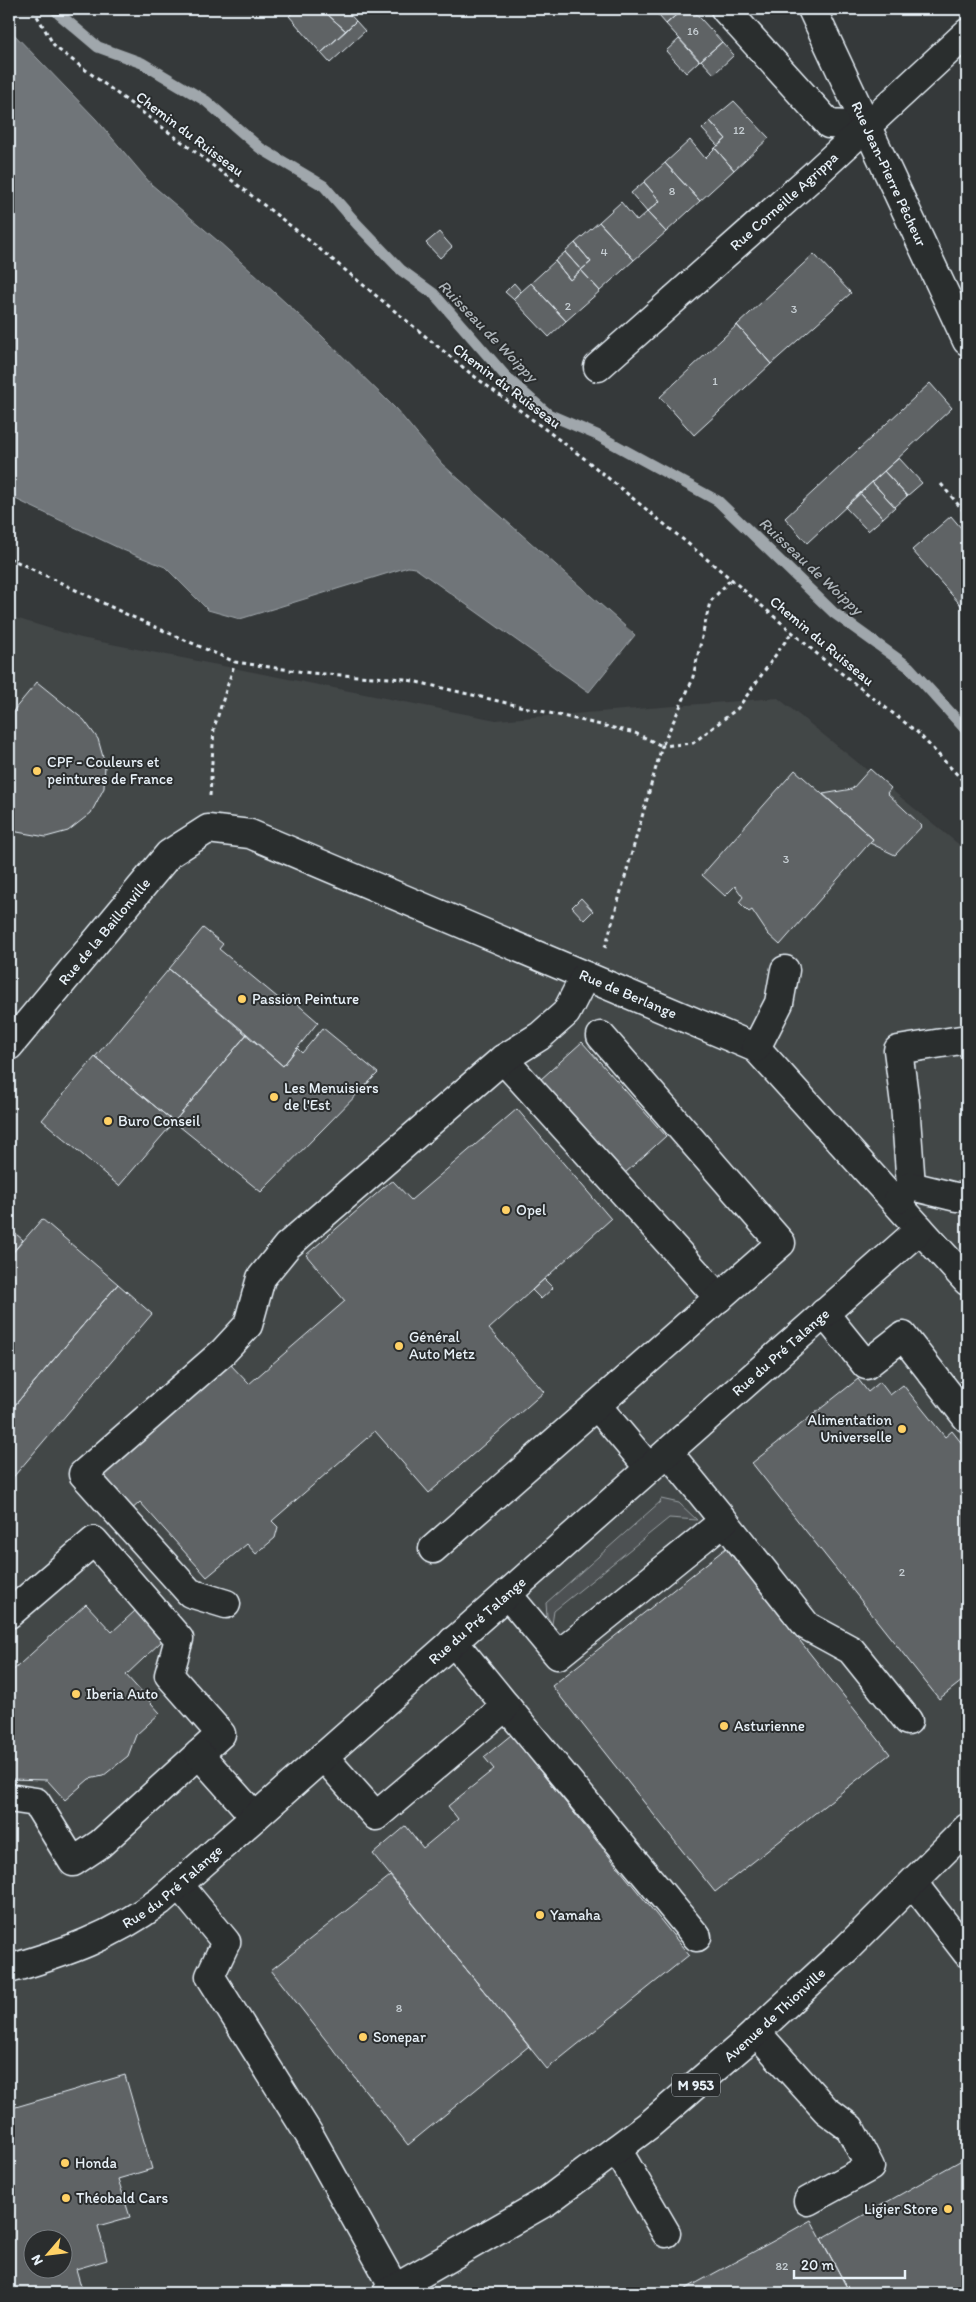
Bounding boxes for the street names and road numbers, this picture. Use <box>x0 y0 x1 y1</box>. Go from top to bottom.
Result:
street label: Chemin du Ruisseau <box>132 88 248 180</box>
street label: Rue Jean-Pierre Pêcheur <box>847 99 931 249</box>
street label: Rue Corneille Agrippa <box>726 148 842 254</box>
street label: Chemin du Ruisseau <box>449 340 565 432</box>
street label: Chemin du Ruisseau <box>766 592 878 690</box>
street label: Rue de la Baillonville <box>55 874 154 989</box>
street label: Rue de Berlange <box>576 965 680 1022</box>
street label: Rue du Pré Talange <box>728 1304 833 1400</box>
street label: Rue du Pré Talange <box>425 1573 530 1668</box>
street label: Rue du Pré Talange <box>119 1841 226 1932</box>
street label: Avenue de Thionville <box>720 1964 829 2066</box>
road number: M 953 <box>672 2074 720 2096</box>

